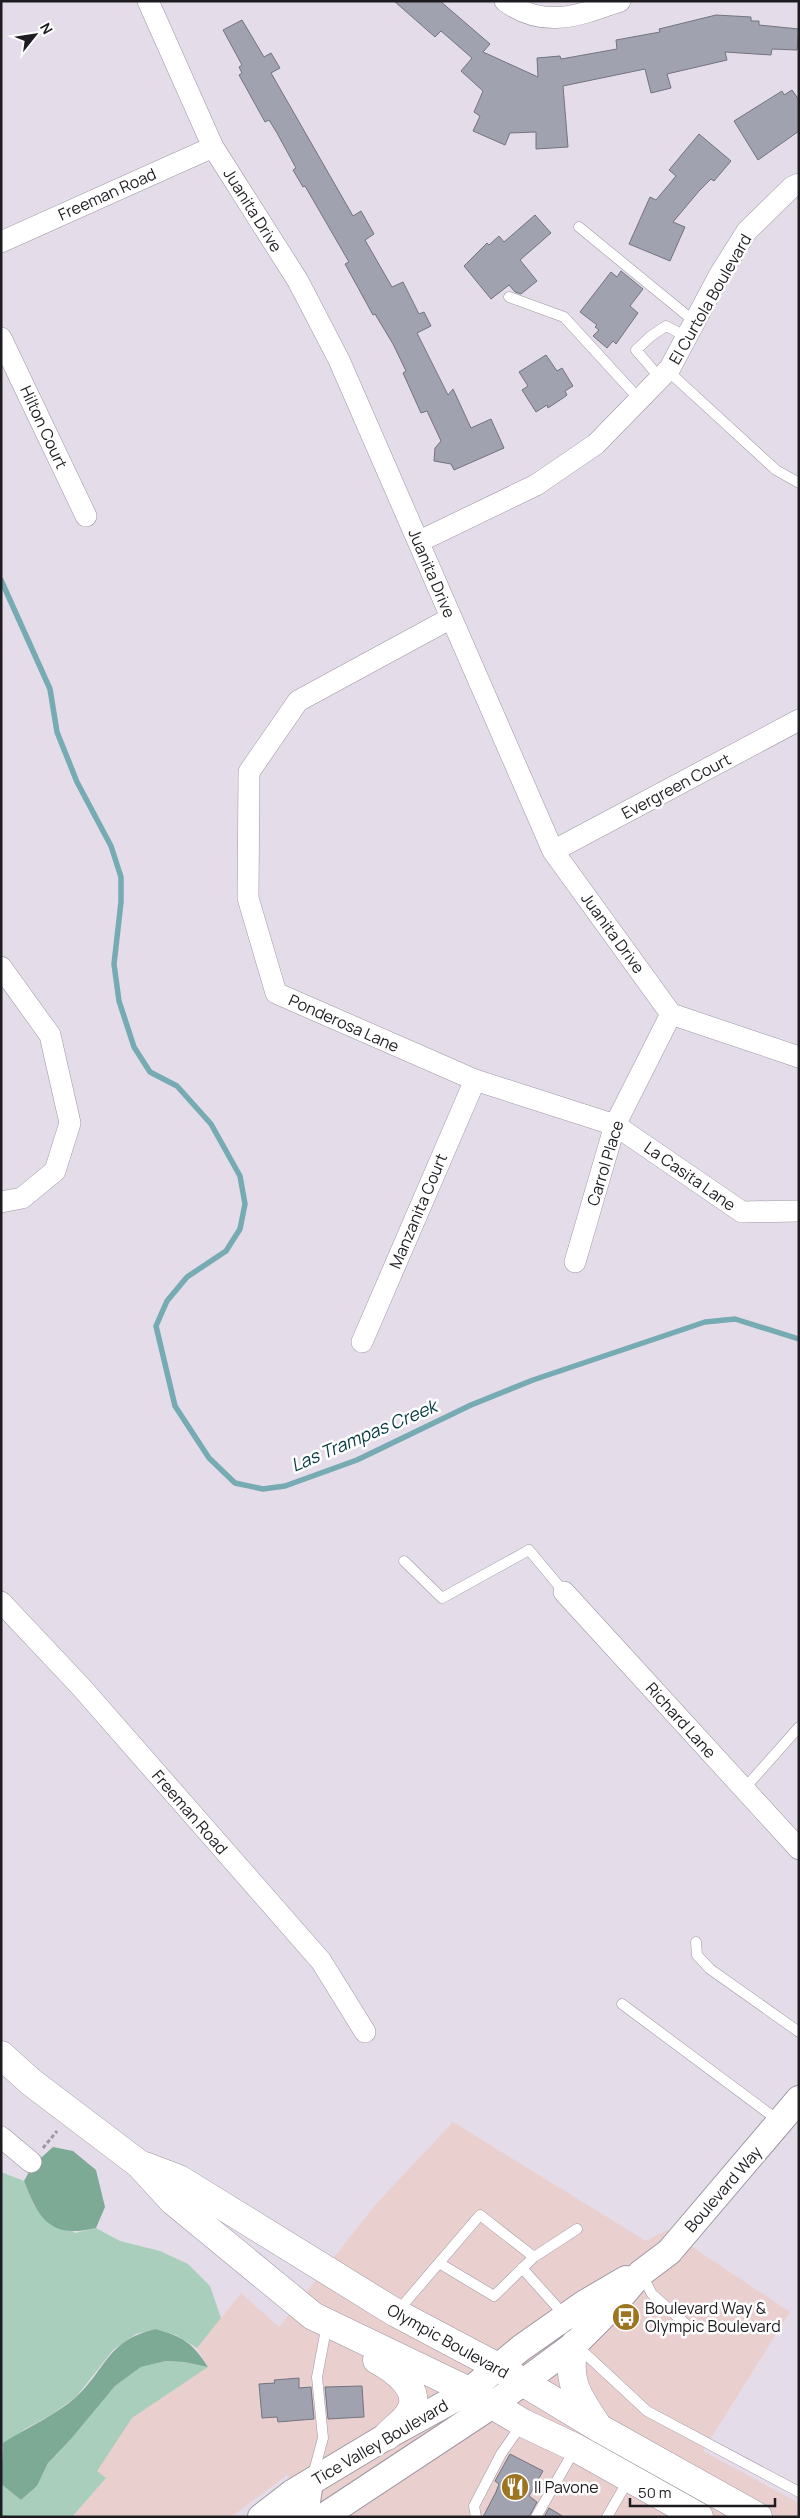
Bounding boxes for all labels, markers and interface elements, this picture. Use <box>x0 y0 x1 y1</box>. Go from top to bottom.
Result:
north arrow <box>10 10 60 60</box>
text: N <box>36 19 57 37</box>
street label: Freeman Road <box>54 163 160 225</box>
street label: Juanita Drive <box>219 164 287 256</box>
street label: El Curtola Boulevard <box>664 230 756 368</box>
street label: Hilton Court <box>15 382 73 472</box>
street label: Juanita Drive <box>403 525 461 621</box>
street label: Evergreen Court <box>618 748 734 824</box>
street label: Juanita Drive <box>576 888 650 978</box>
street label: Ponderosa Lane <box>285 989 403 1057</box>
street label: Carrol Place <box>582 1118 628 1208</box>
street label: La Casita Lane <box>640 1136 740 1216</box>
street label: Manzanita Court <box>384 1150 452 1272</box>
water label: Las Trampas Creek <box>287 1392 443 1477</box>
street label: Richard Lane <box>641 1677 721 1763</box>
street label: Freeman Road <box>147 1765 233 1859</box>
street label: Boulevard Way <box>679 2141 767 2237</box>
place label: Boulevard Way & Olympic Boulevard <box>645 2297 781 2337</box>
street label: Olympic Boulevard <box>383 2298 513 2384</box>
bus stop icon: Boulevard Way & Olympic Boulevard <box>611 2302 641 2332</box>
street label: Tice Valley Boulevard <box>308 2394 452 2490</box>
restaurant icon: Il Pavone <box>500 2472 530 2502</box>
place label: Il Pavone <box>534 2476 599 2498</box>
scale bar <box>630 2476 775 2508</box>
text: 50 m <box>638 2482 672 2503</box>

